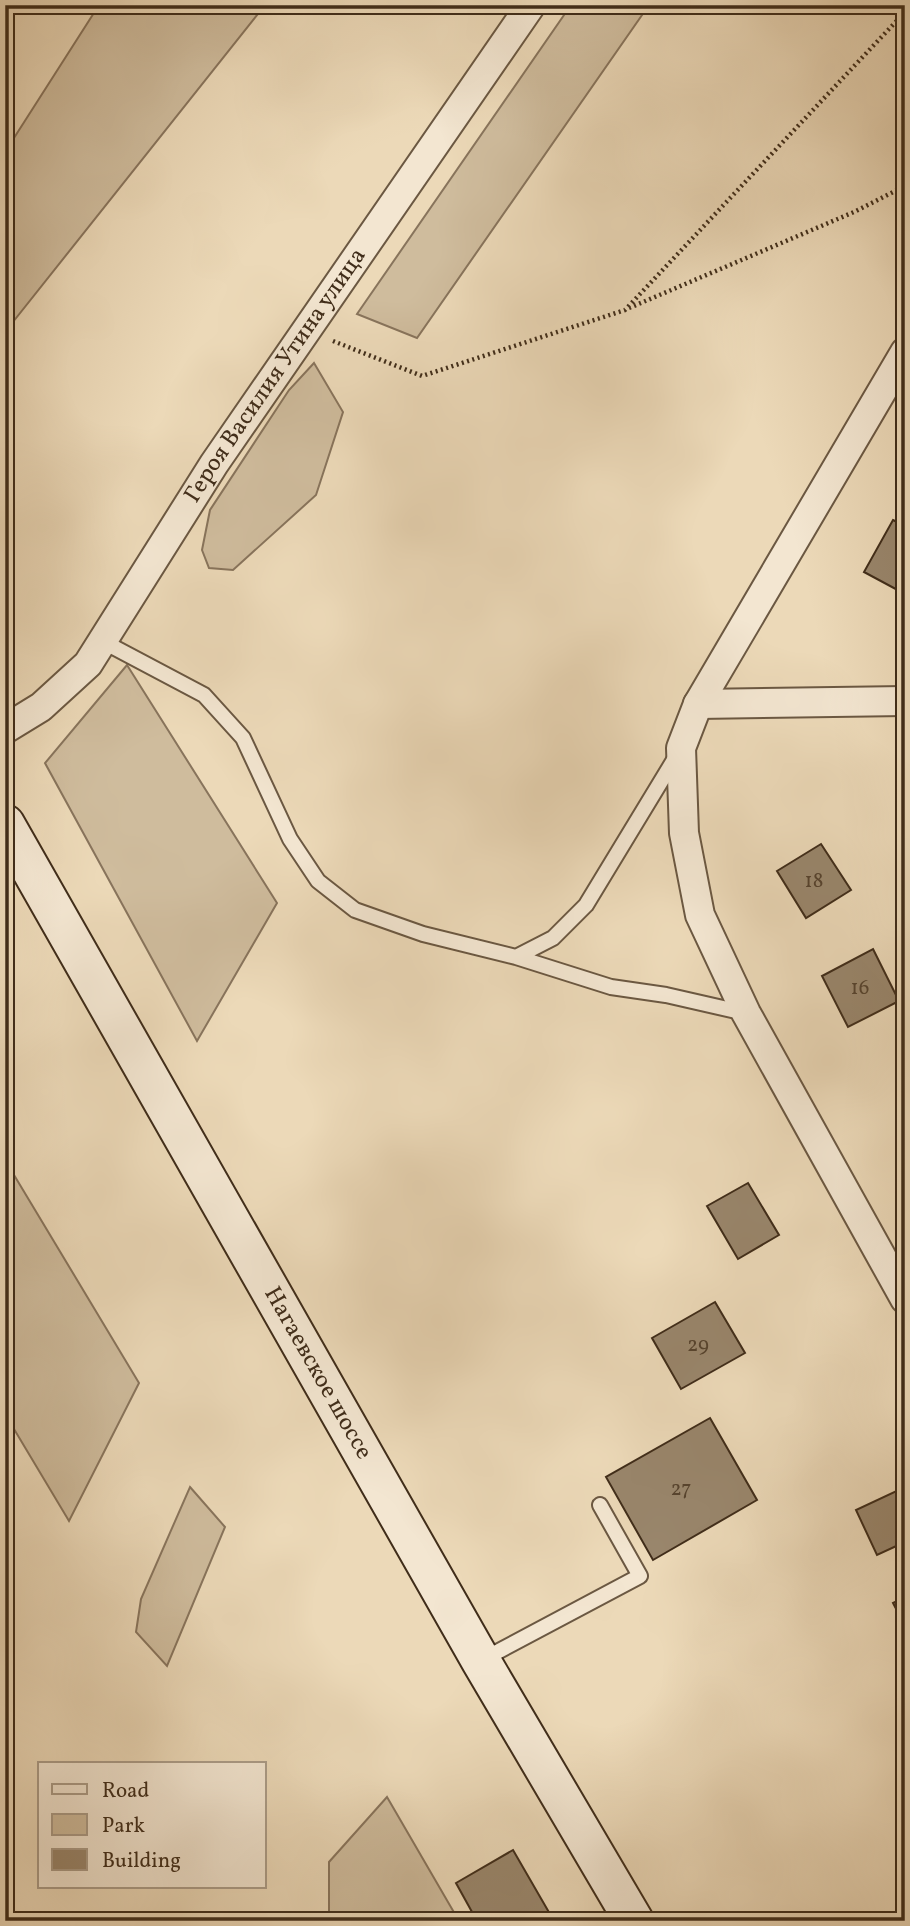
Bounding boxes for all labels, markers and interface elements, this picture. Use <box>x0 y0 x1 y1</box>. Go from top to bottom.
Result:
street label: Героя Василия Утина улица <box>176 241 375 510</box>
house number: 18 <box>805 867 823 896</box>
house number: 16 <box>851 974 869 1003</box>
street label: Нагаевское шоссе <box>255 1281 380 1466</box>
house number: 29 <box>687 1331 709 1360</box>
house number: 27 <box>671 1475 691 1504</box>
legend <box>38 1762 266 1888</box>
text: Road <box>102 1777 149 1806</box>
text: Park <box>102 1812 145 1841</box>
text: Building <box>102 1847 181 1876</box>

